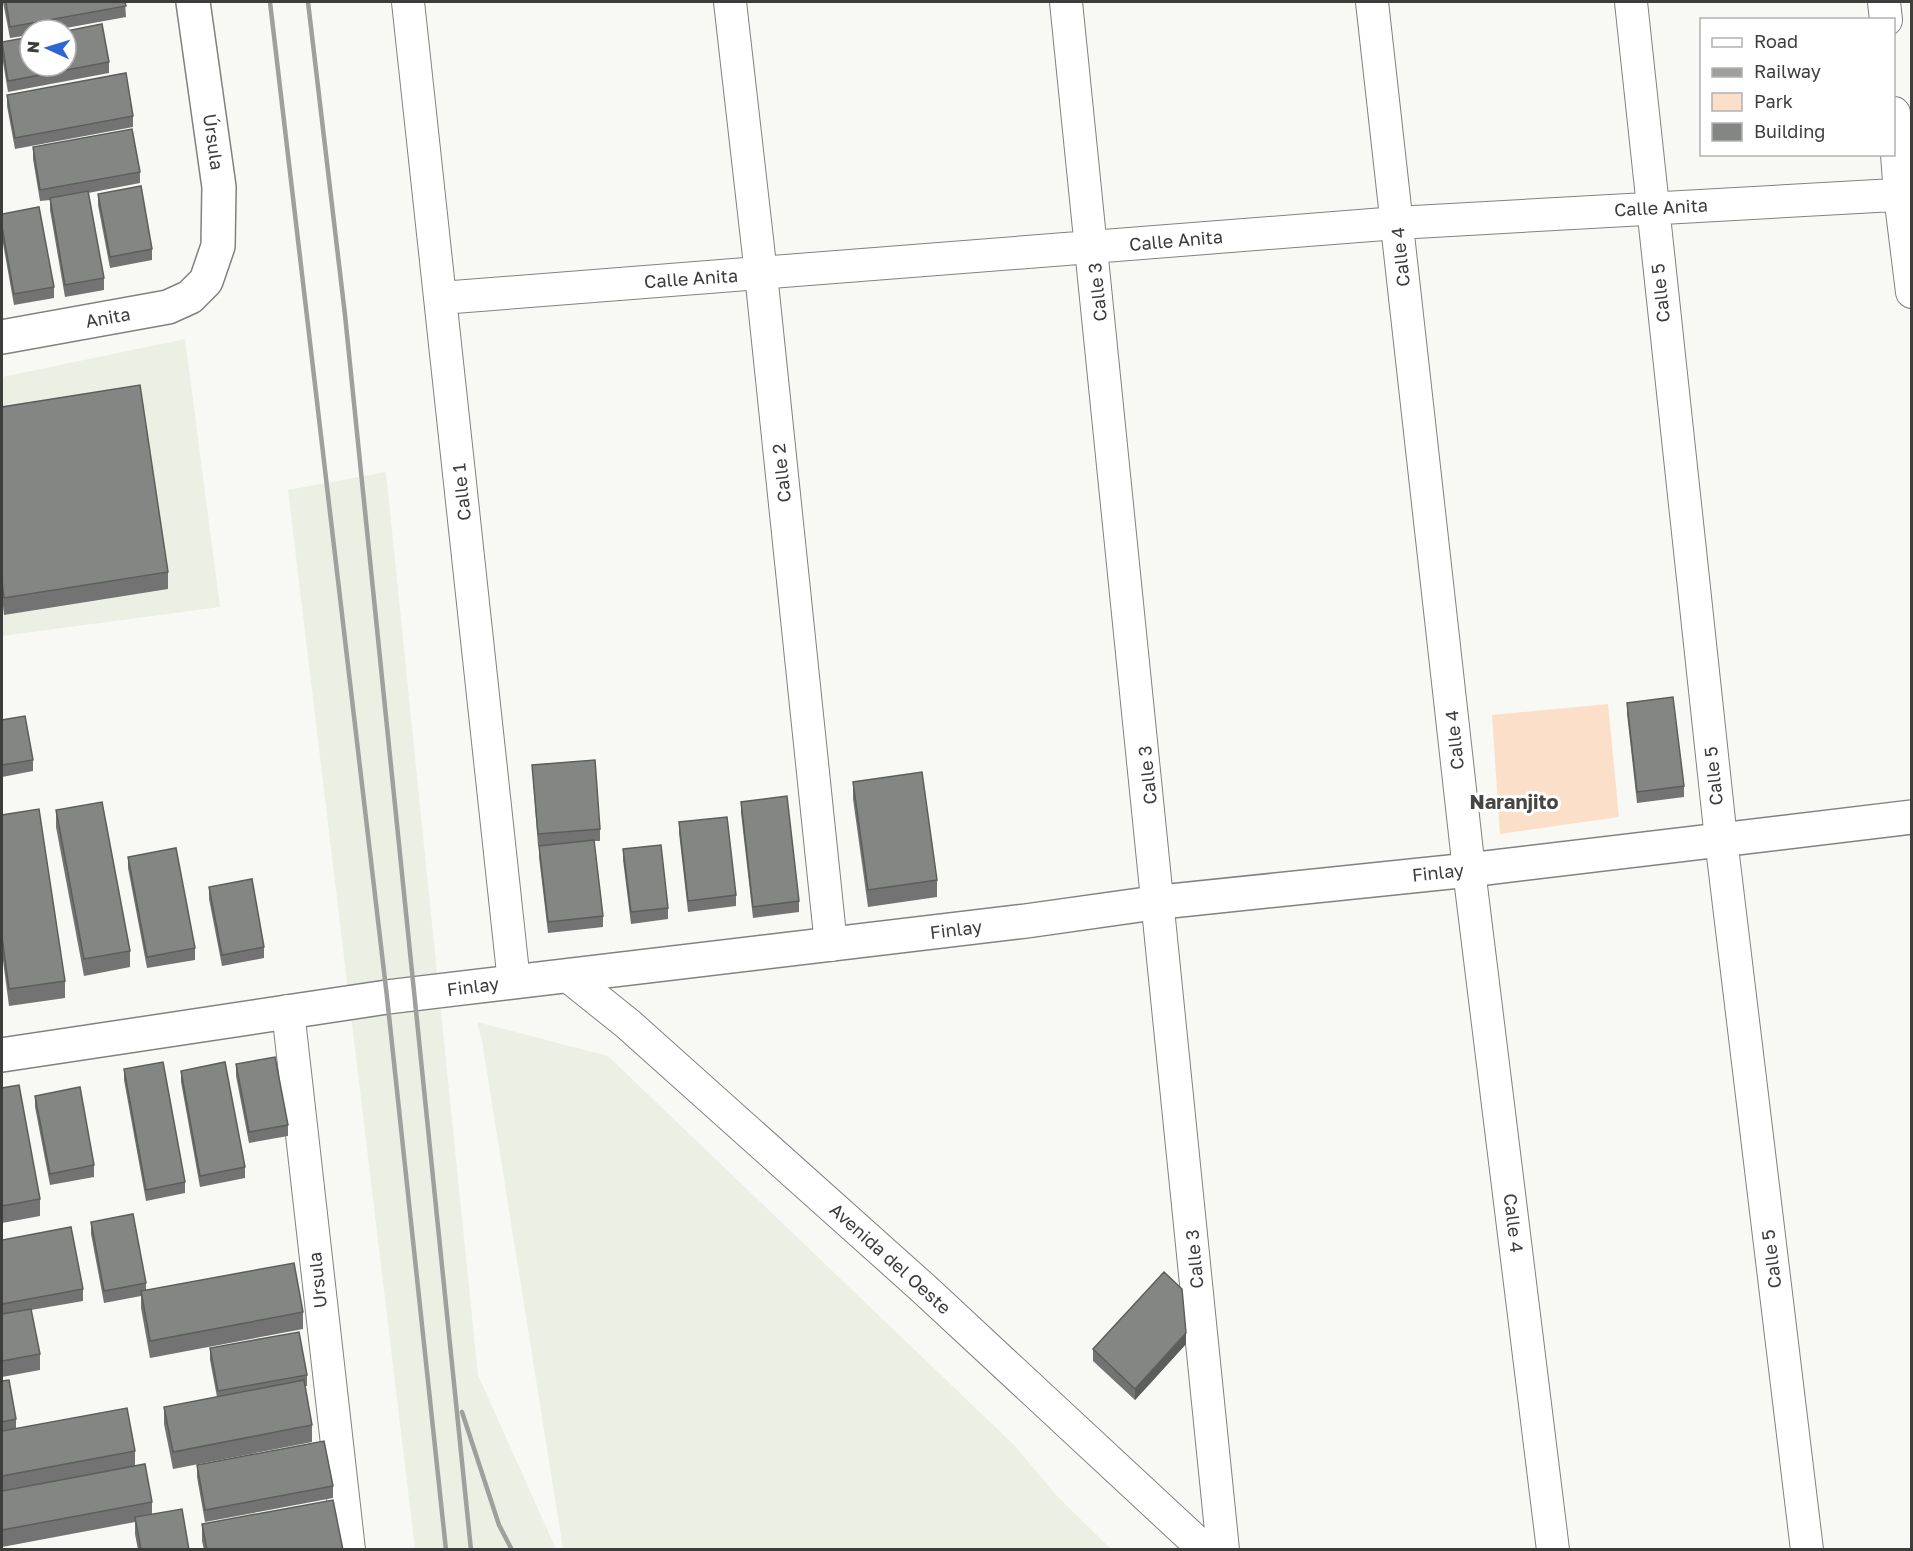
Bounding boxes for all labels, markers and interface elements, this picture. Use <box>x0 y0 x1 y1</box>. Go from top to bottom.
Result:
north arrow <box>18 18 78 78</box>
legend <box>1700 18 1895 156</box>
text: Road <box>1754 30 1798 52</box>
text: N <box>23 40 43 54</box>
text: Railway <box>1754 60 1821 82</box>
text: Park <box>1754 90 1793 112</box>
street label: Úrsula <box>199 112 229 171</box>
text: Building <box>1754 120 1825 142</box>
street label: Calle Anita <box>1613 194 1708 220</box>
street label: Calle Anita <box>1128 225 1224 255</box>
street label: Calle 4 <box>1386 226 1414 288</box>
street label: Calle 3 <box>1083 261 1111 323</box>
street label: Calle 5 <box>1646 263 1674 324</box>
street label: Calle Anita <box>643 264 739 292</box>
street label: Anita <box>84 302 132 332</box>
street label: Calle 2 <box>767 443 795 504</box>
street label: Calle 1 <box>447 462 475 522</box>
street label: Calle 4 <box>1440 709 1468 771</box>
street label: Calle 3 <box>1133 744 1161 806</box>
street label: Calle 5 <box>1699 746 1727 807</box>
district label: Naranjito <box>1470 789 1558 813</box>
street label: Finlay <box>1411 858 1465 886</box>
street label: Finlay <box>929 915 983 943</box>
street label: Finlay <box>446 972 500 1000</box>
street label: Calle 4 <box>1499 1192 1529 1254</box>
street label: Avenida del Oeste <box>826 1198 956 1318</box>
street label: Calle 5 <box>1756 1228 1786 1290</box>
street label: Calle 3 <box>1180 1229 1208 1290</box>
street label: Ursula <box>303 1251 331 1309</box>

